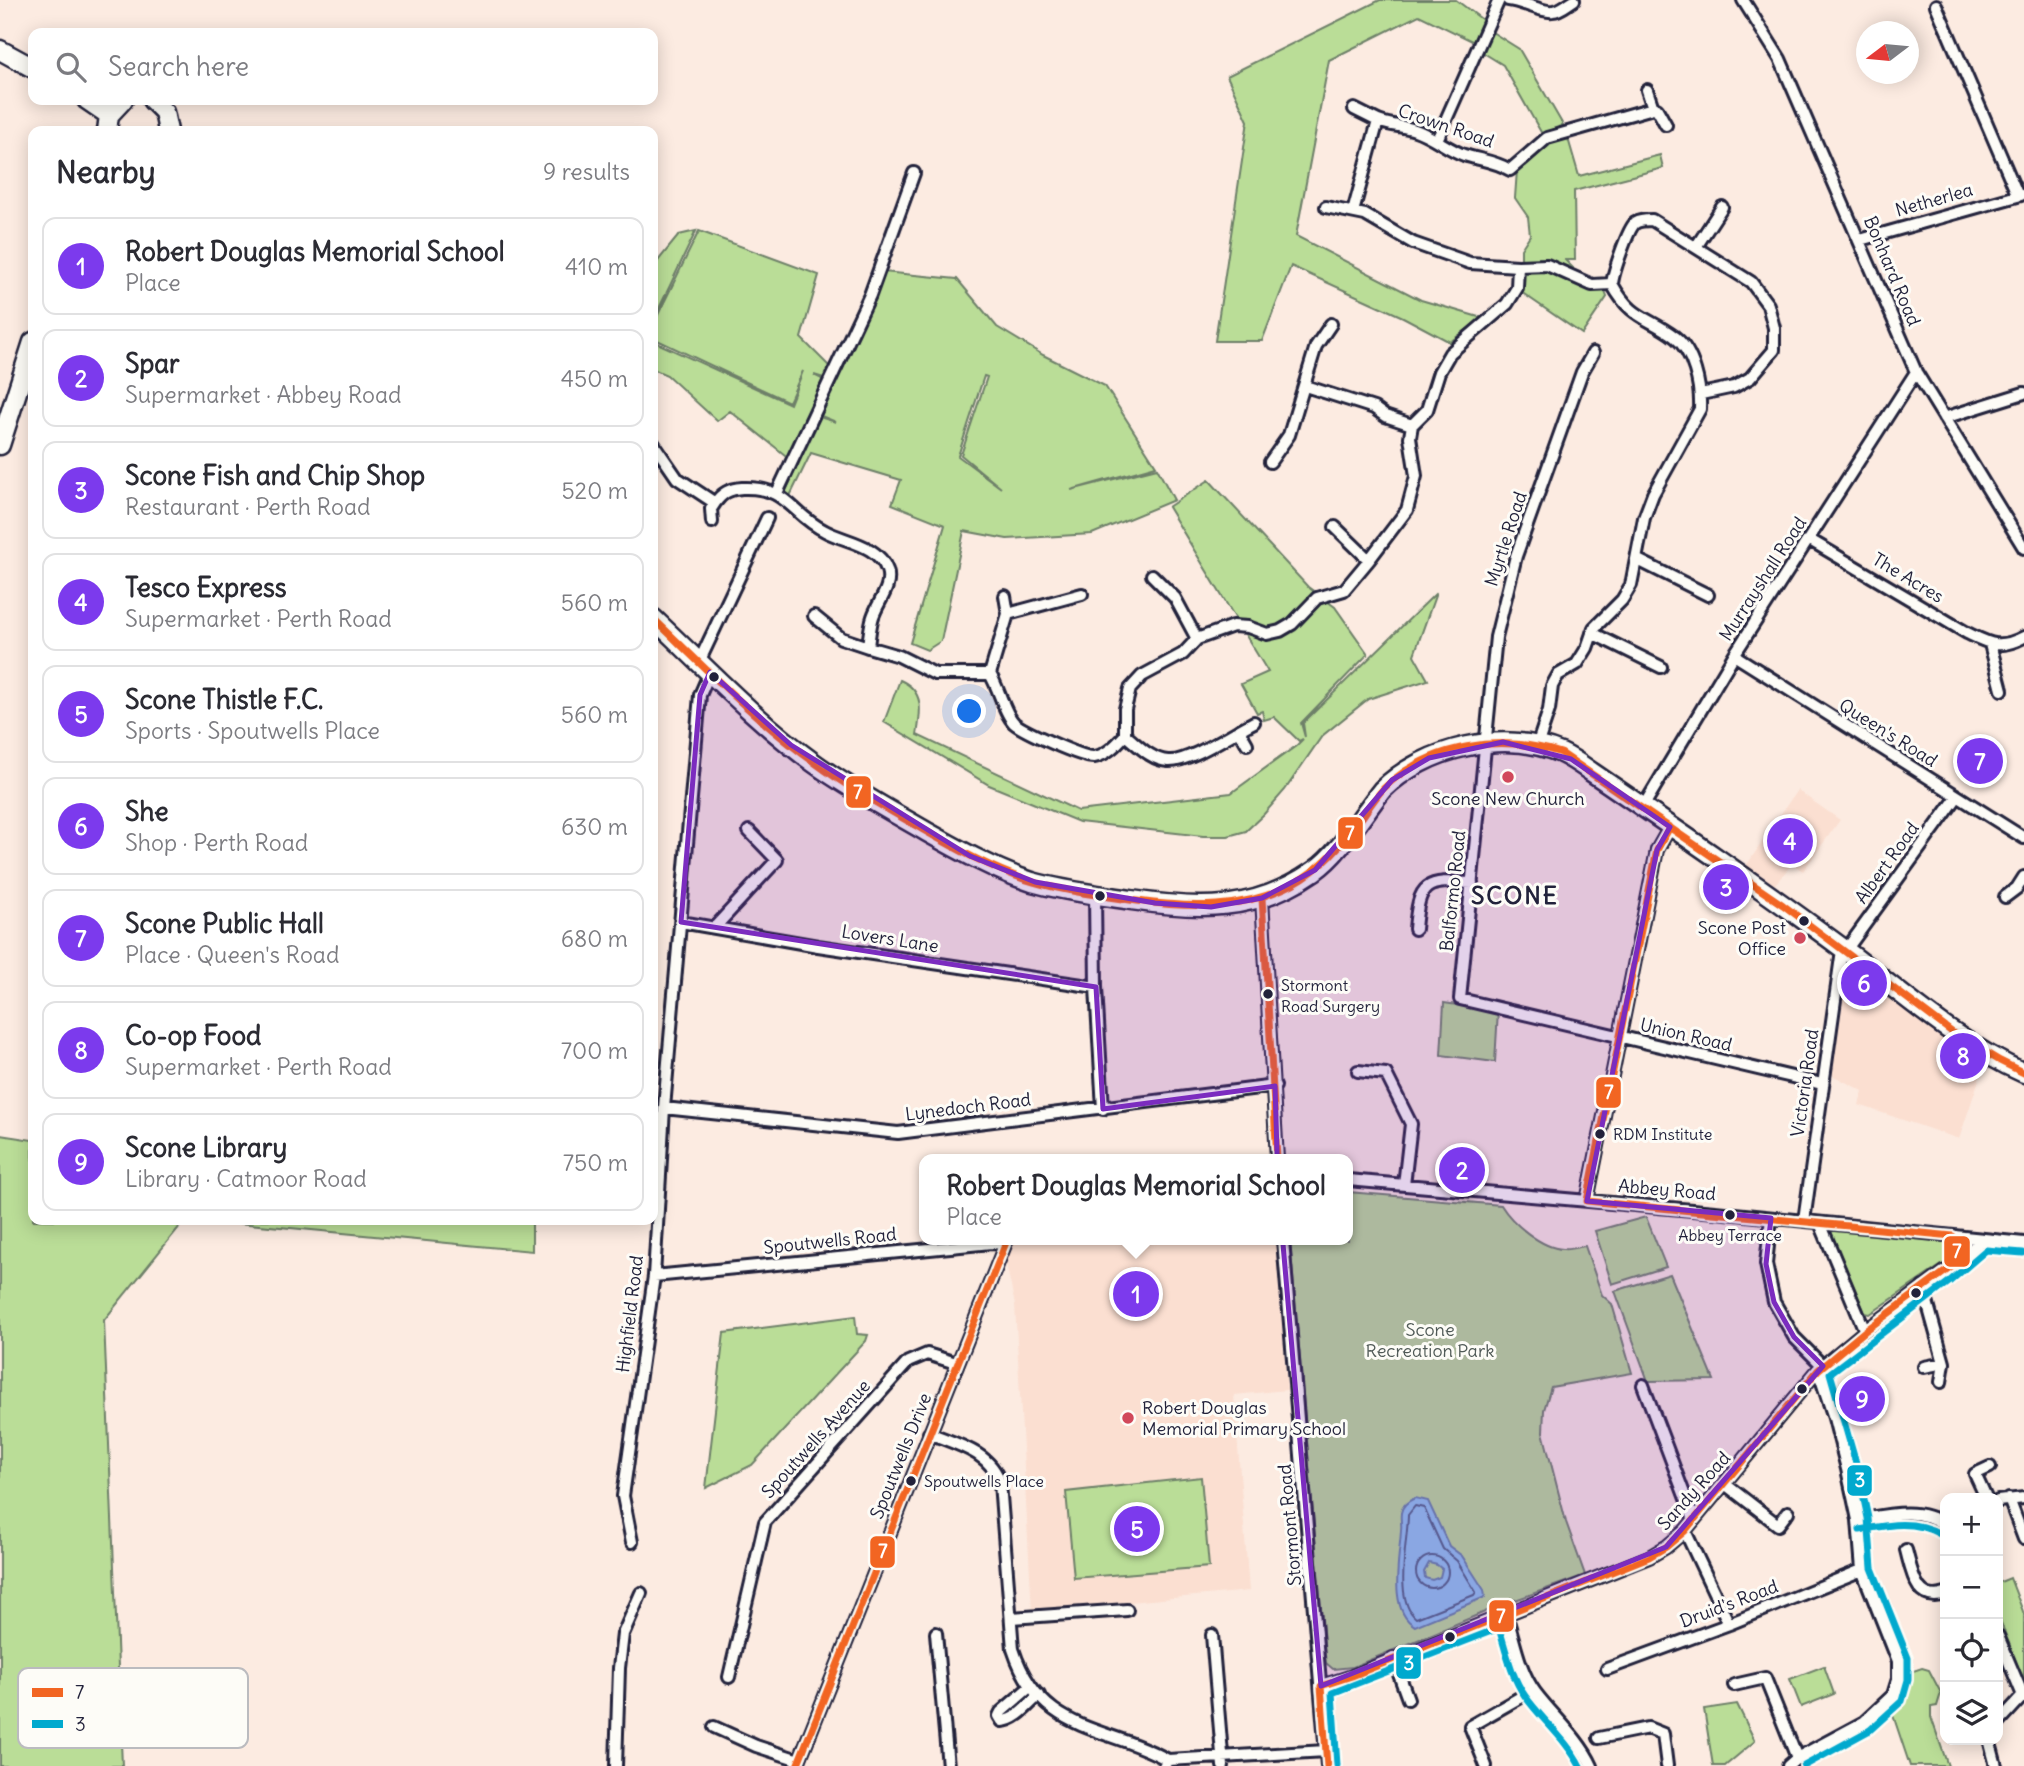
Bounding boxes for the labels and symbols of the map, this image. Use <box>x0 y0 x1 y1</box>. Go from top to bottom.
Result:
north arrow <box>1856 21 1919 84</box>
street label: Crown Road <box>1395 98 1498 153</box>
street label: Netherlea <box>1892 178 1975 222</box>
street label: Bonhard Road <box>1859 212 1926 330</box>
street label: Myrtle Road <box>1479 488 1532 589</box>
street label: Murrayshall Road <box>1714 512 1811 645</box>
street label: The Acres <box>1868 547 1948 608</box>
unlabelled marker <box>707 670 721 684</box>
street label: Queen's Road <box>1835 693 1942 772</box>
your location <box>952 694 986 728</box>
pin: 7 <box>1957 735 2003 787</box>
marker: Scone New Church <box>1500 769 1516 785</box>
line badge: 7 <box>845 775 872 809</box>
text: 7 <box>853 780 863 804</box>
place label: Scone New Church <box>1431 787 1585 810</box>
pin: 4 <box>1767 815 1813 867</box>
line badge: 7 <box>1337 816 1364 850</box>
street label: Albert Road <box>1849 817 1924 908</box>
text: 7 <box>1345 821 1355 845</box>
street label: Balformo Road <box>1435 829 1470 953</box>
pin: 3 <box>1703 861 1749 913</box>
district label: SCONE <box>1471 880 1559 910</box>
unlabelled marker <box>1093 889 1107 903</box>
unlabelled marker <box>1797 914 1811 928</box>
place label: Scone Post Office <box>1698 916 1786 960</box>
street label: Lovers Lane <box>840 919 940 958</box>
marker: Scone Post Office <box>1792 930 1808 946</box>
pin: 6 <box>1841 957 1887 1009</box>
place label: Stormont Road Surgery <box>1281 975 1380 1016</box>
marker: Stormont Road Surgery <box>1261 987 1275 1001</box>
street label: Union Road <box>1638 1013 1735 1056</box>
street label: Victoria Road <box>1786 1027 1824 1138</box>
pin: 8 <box>1940 1030 1986 1082</box>
line badge: 7 <box>1595 1076 1622 1109</box>
text: 7 <box>1604 1080 1614 1104</box>
street label: Lynedoch Road <box>904 1087 1033 1126</box>
place label: RDM Institute <box>1613 1124 1712 1144</box>
marker: RDM Institute <box>1593 1127 1607 1141</box>
pin: 2 <box>1439 1144 1485 1196</box>
street label: Abbey Road <box>1617 1174 1717 1205</box>
marker: Abbey Terrace <box>1723 1208 1737 1222</box>
street label: Spoutwells Road <box>762 1222 898 1259</box>
place label: Abbey Terrace <box>1678 1225 1782 1245</box>
line badge: 7 <box>1943 1235 1971 1268</box>
text: 7 <box>1952 1239 1962 1263</box>
street label: Highfield Road <box>611 1254 648 1374</box>
pin: 1 <box>1113 1268 1159 1320</box>
unlabelled marker <box>1909 1286 1923 1300</box>
park label: Scone Recreation Park <box>1366 1318 1494 1362</box>
pin: 9 <box>1839 1373 1885 1425</box>
street label: Spoutwells Avenue <box>756 1375 875 1503</box>
unlabelled marker <box>1795 1382 1809 1396</box>
street label: Spoutwells Drive <box>865 1389 936 1522</box>
place label: Robert Douglas Memorial Primary School <box>1142 1396 1346 1440</box>
marker: Robert Douglas Memorial Primary School <box>1120 1410 1136 1426</box>
street label: Sandy Road <box>1652 1446 1735 1535</box>
street label: Stormont Road <box>1273 1463 1306 1587</box>
line badge: 3 <box>1846 1464 1873 1497</box>
text: 3 <box>1855 1468 1865 1492</box>
place label: Spoutwells Place <box>924 1471 1044 1491</box>
marker: Spoutwells Place <box>904 1474 918 1488</box>
pin: 5 <box>1114 1503 1160 1555</box>
line badge: 7 <box>869 1535 896 1569</box>
text: 7 <box>878 1539 888 1563</box>
street label: Druid's Road <box>1676 1574 1782 1633</box>
line badge: 7 <box>1488 1599 1515 1633</box>
text: 7 <box>1496 1604 1506 1628</box>
unlabelled marker <box>1443 1630 1457 1644</box>
line badge: 3 <box>1395 1646 1422 1680</box>
text: 3 <box>1404 1651 1414 1675</box>
legend <box>18 1668 248 1748</box>
text: 7 <box>75 1680 84 1704</box>
text: 3 <box>75 1712 86 1736</box>

